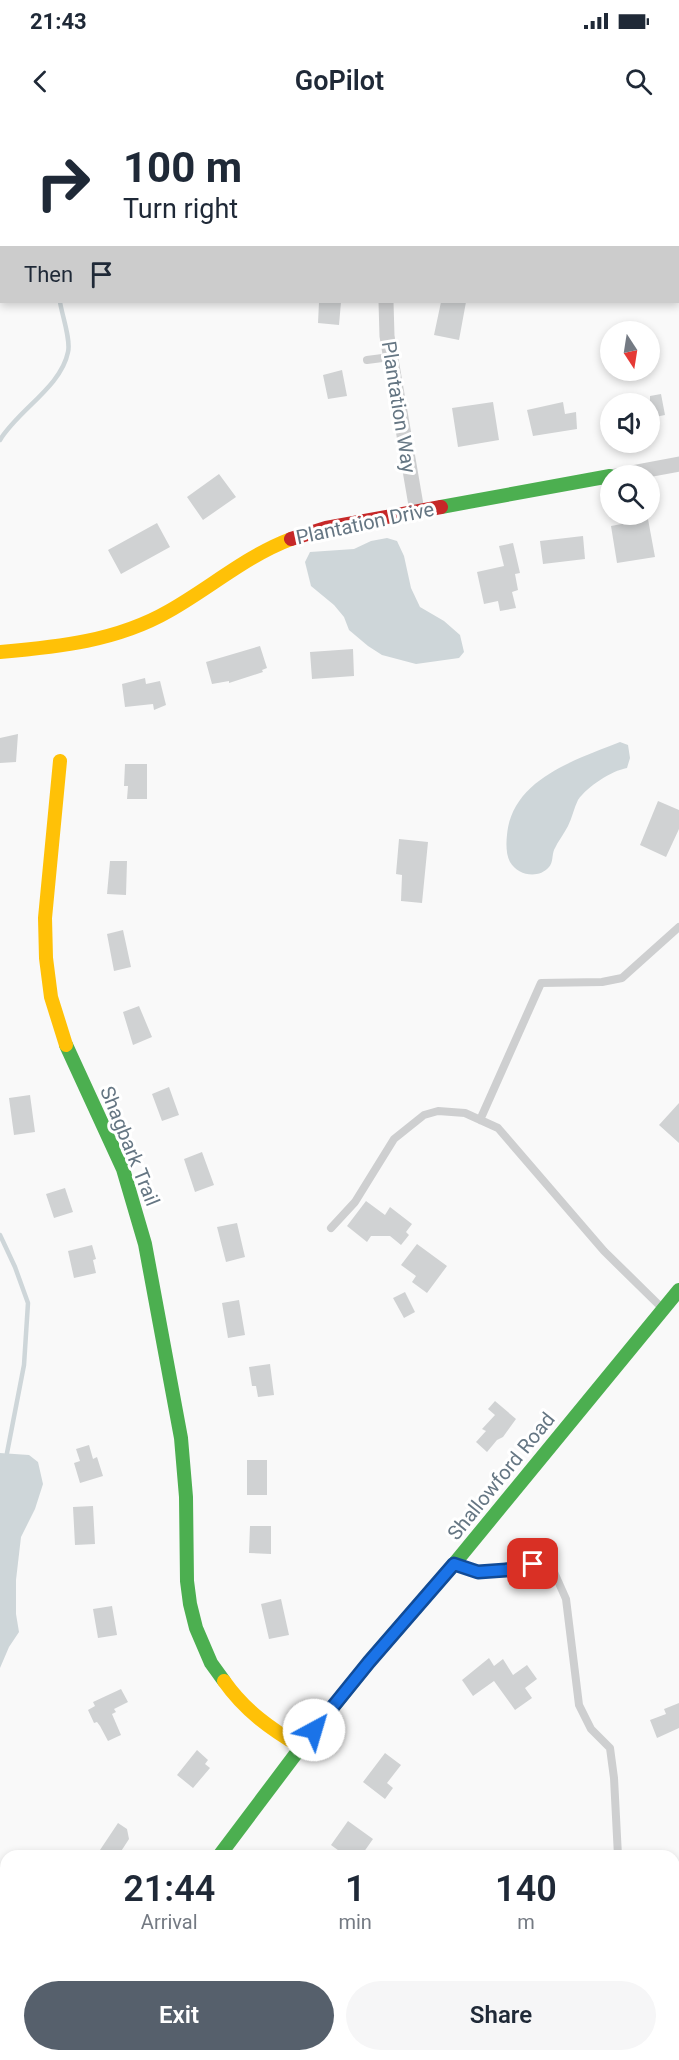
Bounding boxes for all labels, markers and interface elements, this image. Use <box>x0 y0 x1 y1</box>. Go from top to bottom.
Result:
text: 21:43 <box>30 9 87 34</box>
icon: back <box>24 65 57 98</box>
text: GoPilot <box>295 65 384 97</box>
icon: search <box>622 65 655 98</box>
text: 100 m <box>123 143 242 192</box>
icon: right <box>24 144 102 222</box>
text: Turn right <box>123 193 238 225</box>
icon: arrive <box>85 258 118 291</box>
text: Then <box>24 262 73 287</box>
north arrow <box>600 321 660 381</box>
map controls <box>600 321 660 525</box>
street label: Plantation Way <box>377 339 421 475</box>
button: sound <box>600 393 660 453</box>
button: search <box>600 465 660 525</box>
street label: Plantation Drive <box>294 497 436 549</box>
street label: Shagbark Trail <box>95 1083 165 1209</box>
street label: Shallowford Road <box>442 1407 560 1545</box>
pin <box>507 1538 558 1589</box>
icon: arrive <box>516 1547 549 1580</box>
position arrow <box>282 1698 346 1762</box>
text: 21:44 <box>123 1868 215 1910</box>
text: 1 <box>345 1868 365 1910</box>
text: 140 <box>495 1868 557 1910</box>
text: Arrival <box>141 1910 198 1934</box>
text: min <box>338 1910 372 1934</box>
text: m <box>517 1910 535 1934</box>
button: Exit <box>24 1981 334 2050</box>
button: Share <box>346 1981 656 2050</box>

